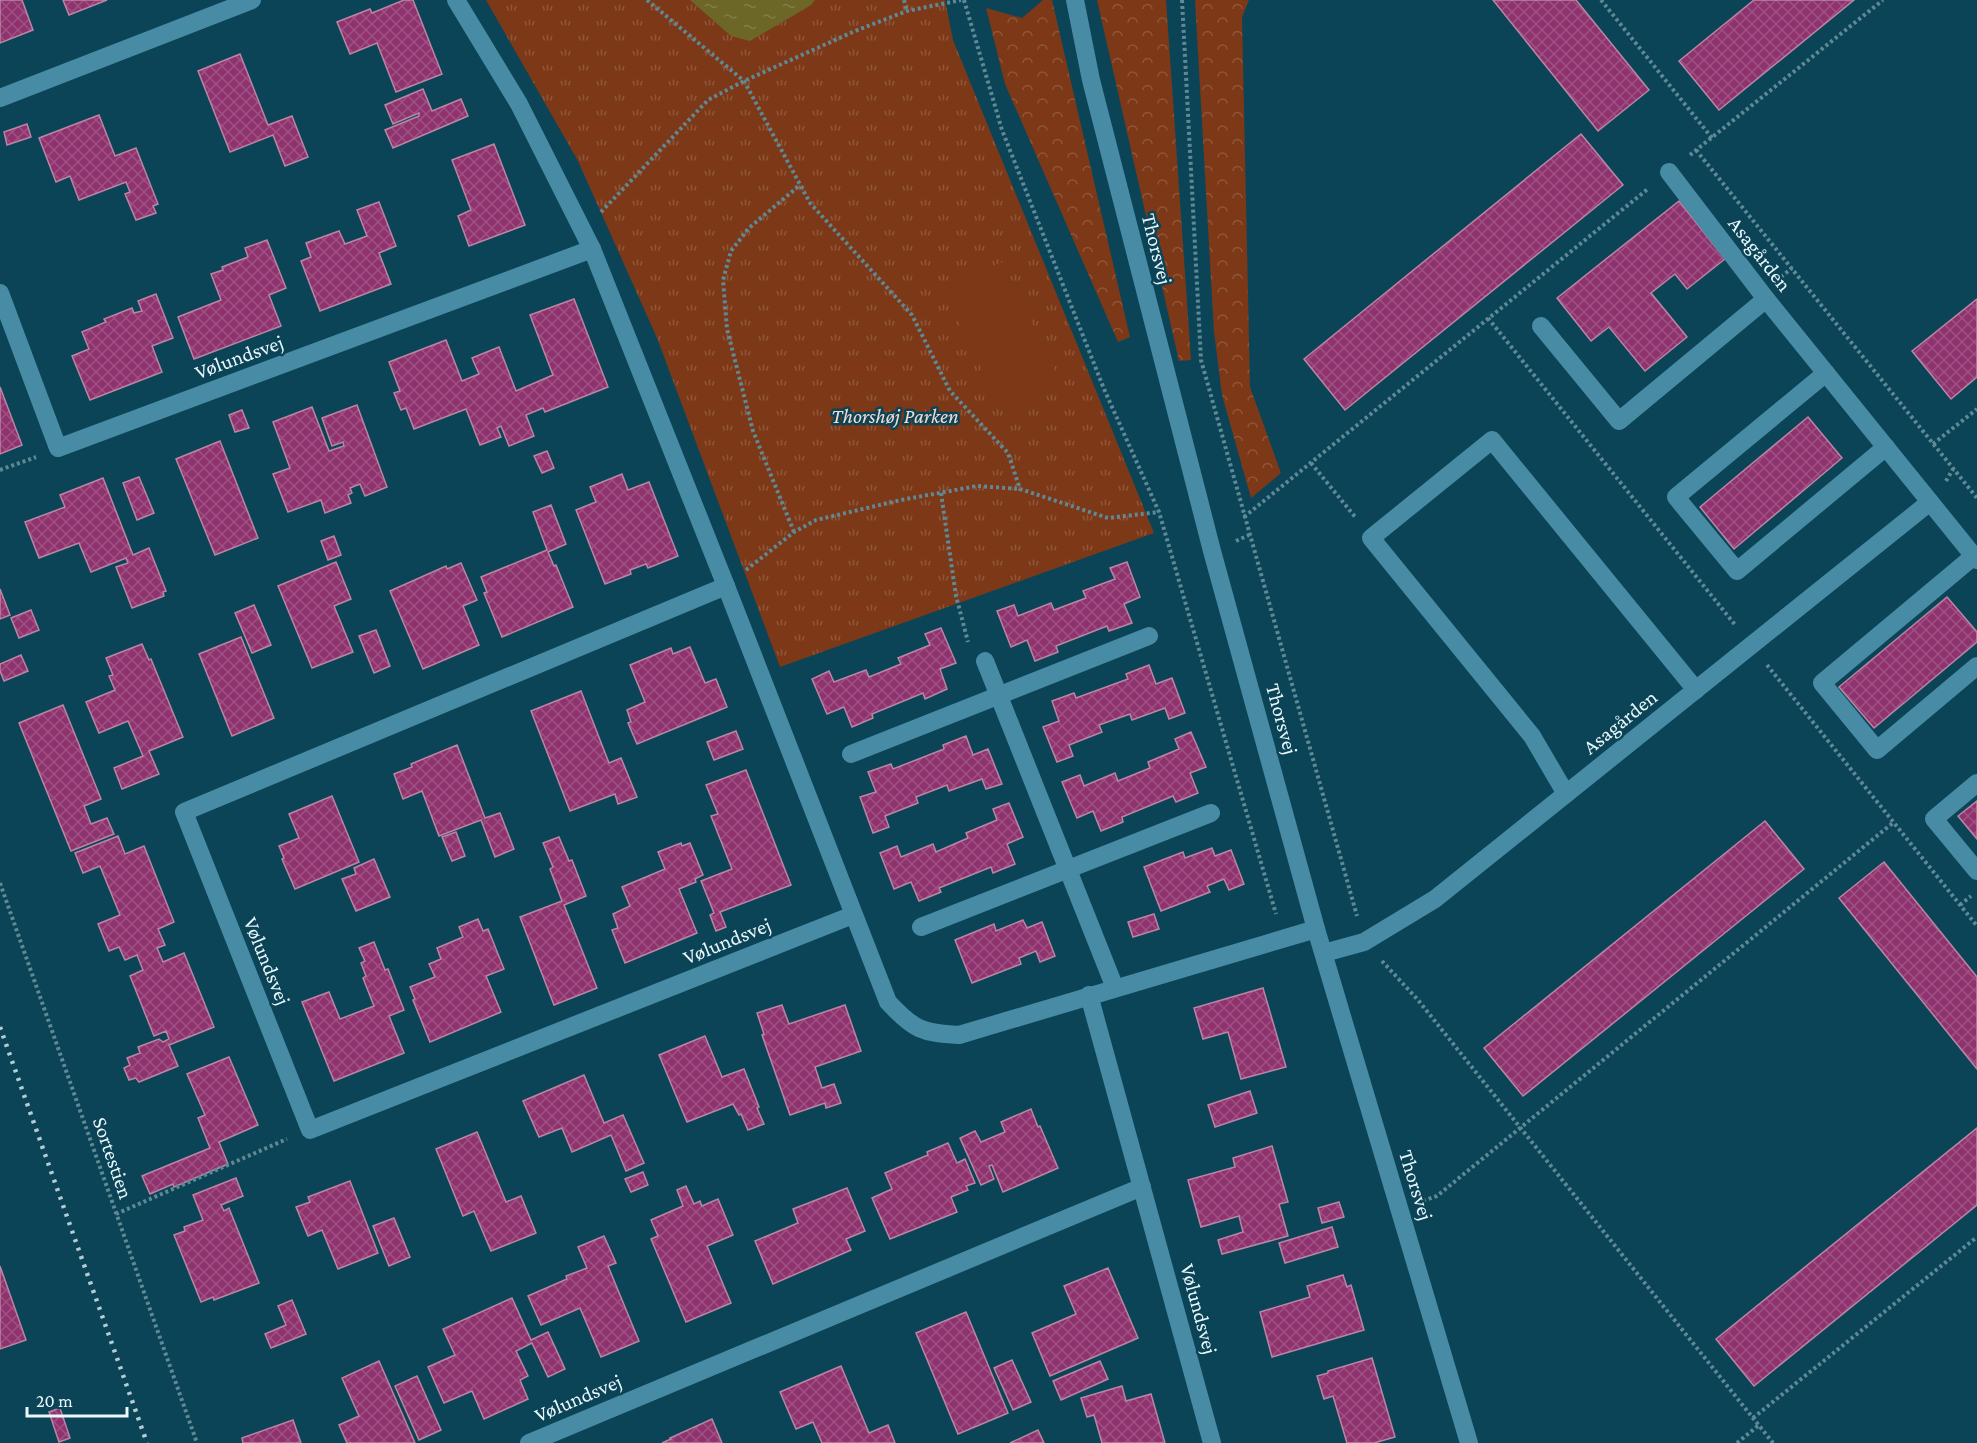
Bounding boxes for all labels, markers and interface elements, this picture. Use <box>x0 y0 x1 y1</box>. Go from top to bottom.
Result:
street label: Thorsvej <box>1137 211 1177 287</box>
street label: Asagården <box>1723 212 1797 296</box>
street label: Vølundsvej <box>191 330 287 384</box>
park label: Thorshøj Parken <box>831 404 959 428</box>
street label: Thorsvej <box>1261 681 1303 757</box>
street label: Asagården <box>1578 685 1662 759</box>
street label: Vølundsvej <box>680 913 774 969</box>
street label: Vølundsvej <box>239 914 295 1008</box>
street label: Sortestien <box>88 1114 138 1202</box>
street label: Thorsvej <box>1394 1147 1438 1223</box>
street label: Vølundsvej <box>1175 1261 1223 1357</box>
street label: Vølundsvej <box>531 1369 625 1427</box>
scale bar <box>27 1380 128 1418</box>
text: 20 m <box>36 1391 73 1411</box>

